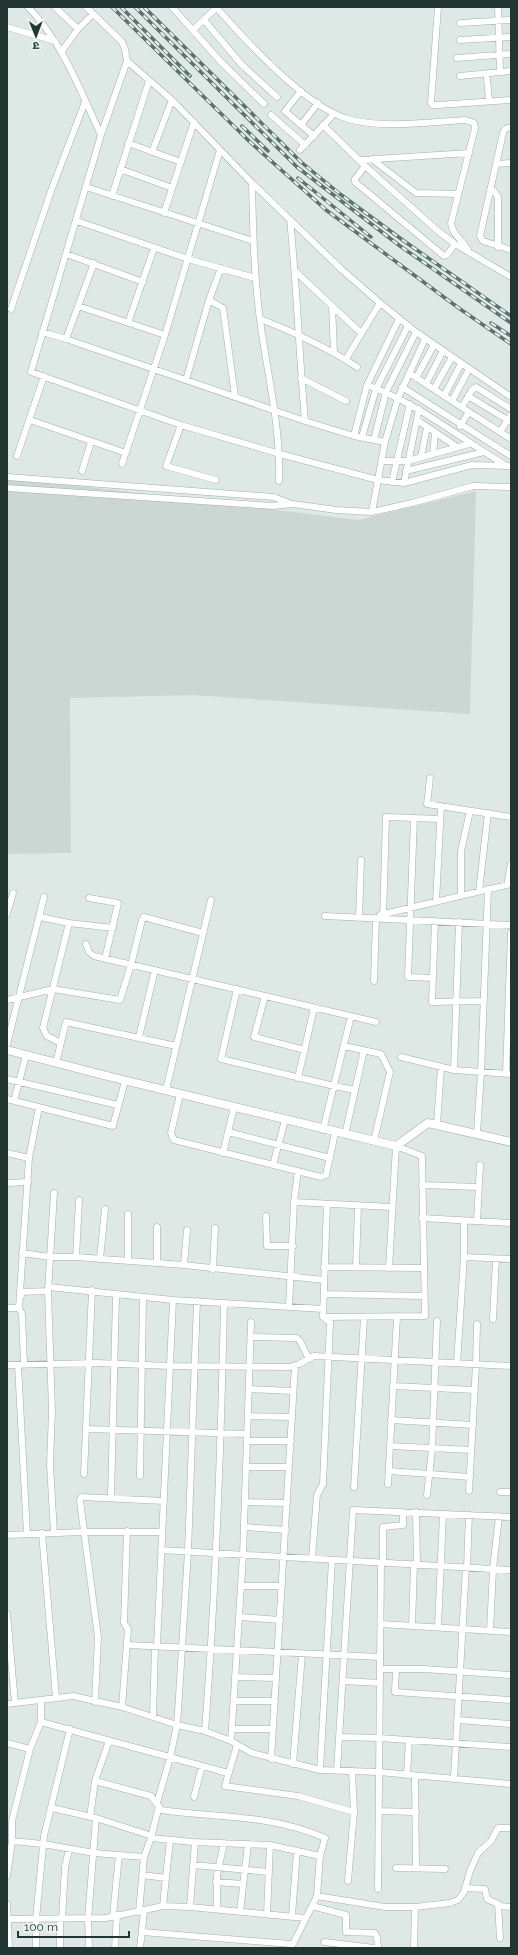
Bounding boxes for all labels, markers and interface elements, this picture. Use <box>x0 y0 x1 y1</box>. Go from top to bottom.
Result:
north arrow <box>16 16 56 56</box>
text: उ <box>32 39 39 52</box>
scale bar <box>18 1913 129 1939</box>
text: 100 m <box>24 1920 58 1934</box>

